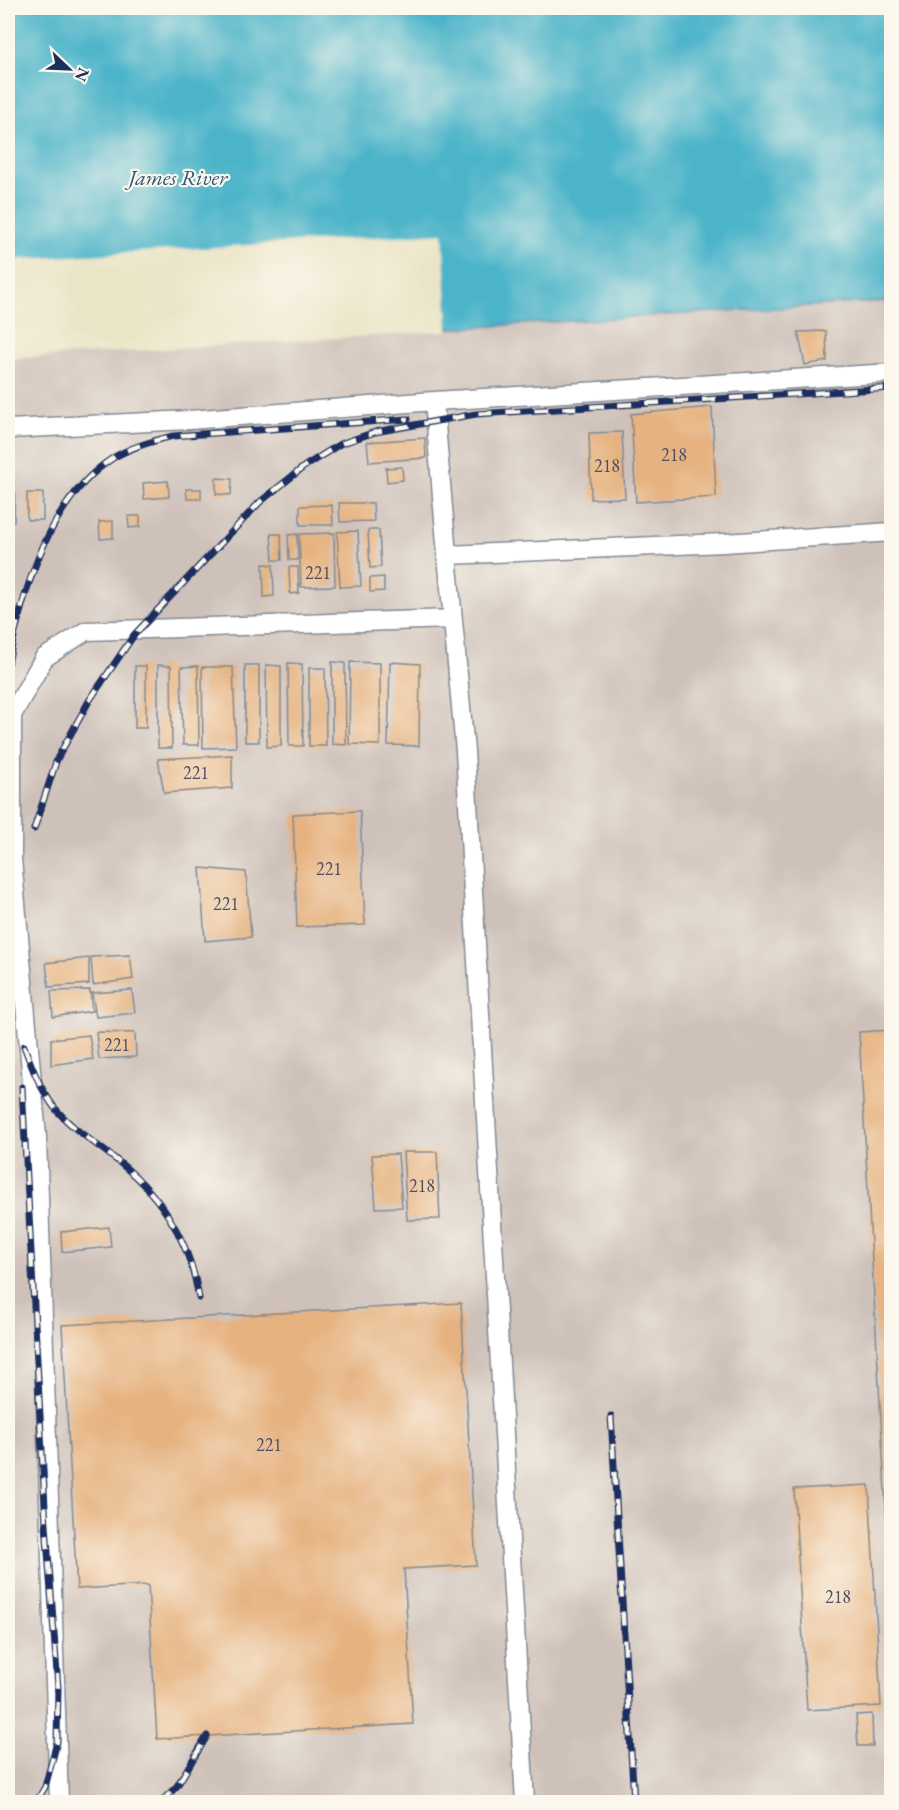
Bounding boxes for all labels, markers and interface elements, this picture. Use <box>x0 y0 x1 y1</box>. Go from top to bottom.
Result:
north arrow <box>39 39 99 99</box>
text: N <box>70 65 95 85</box>
water label: James River <box>124 163 229 192</box>
house number: 218 <box>661 443 687 466</box>
house number: 218 <box>594 454 620 477</box>
house number: 221 <box>305 561 331 584</box>
house number: 221 <box>183 761 209 784</box>
house number: 221 <box>316 857 342 880</box>
house number: 221 <box>213 892 239 915</box>
house number: 221 <box>104 1033 130 1056</box>
house number: 218 <box>409 1174 435 1197</box>
house number: 221 <box>256 1433 282 1456</box>
house number: 218 <box>825 1585 851 1608</box>

